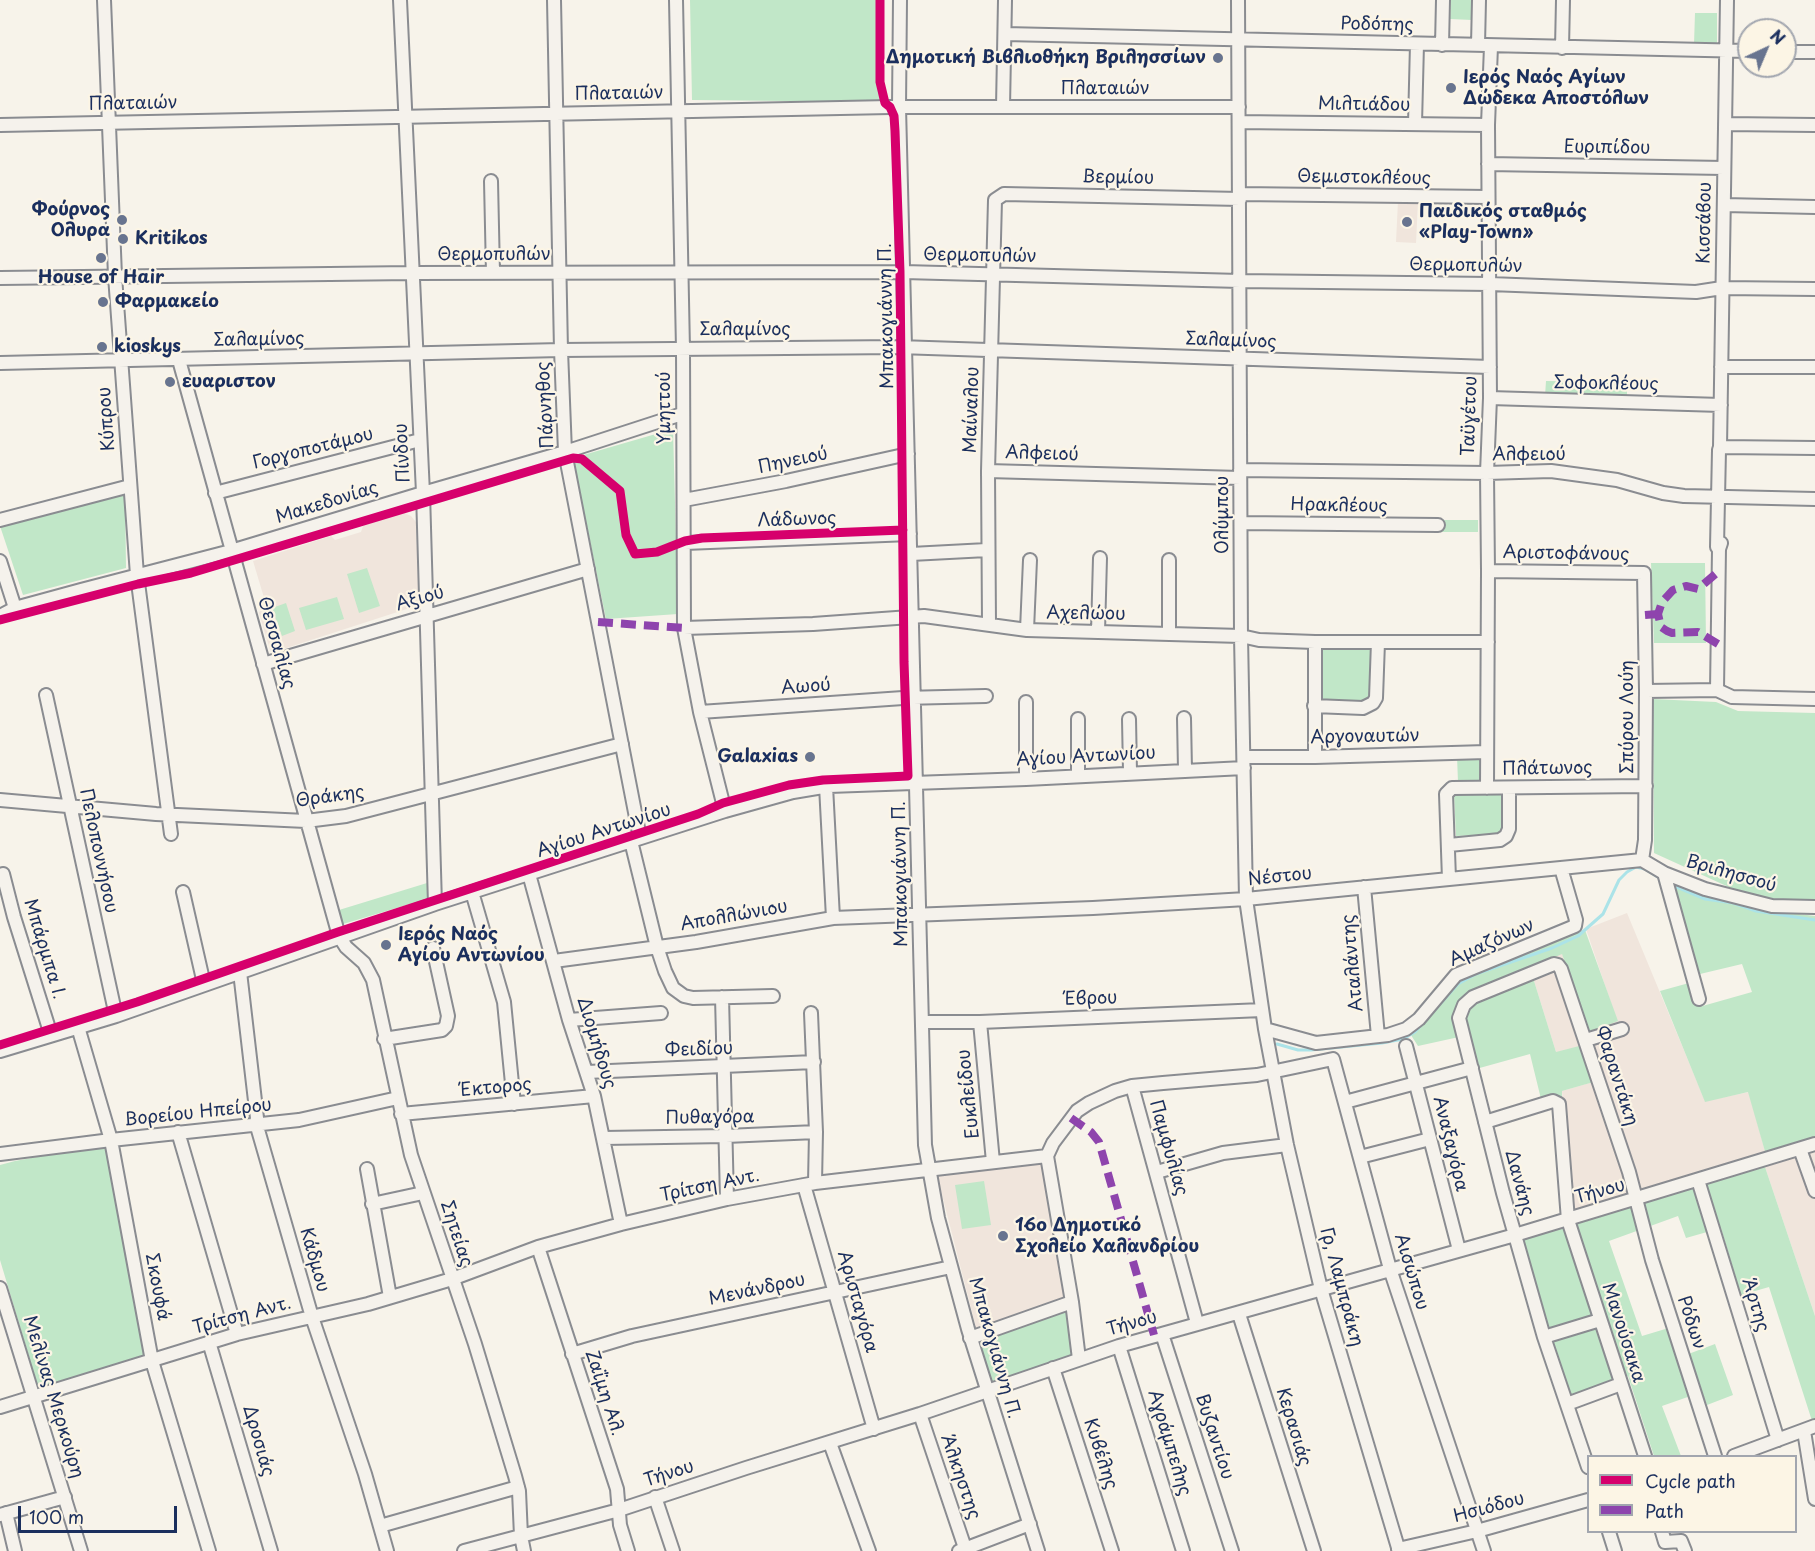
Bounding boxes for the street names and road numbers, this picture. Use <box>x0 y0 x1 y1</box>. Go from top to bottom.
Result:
street label: Ροδόπης <box>1340 14 1414 36</box>
street label: Πλαταιών <box>1060 78 1150 100</box>
street label: Πλαταιών <box>574 82 664 106</box>
street label: Πλαταιών <box>88 92 178 116</box>
street label: Μιλτιάδου <box>1318 93 1410 117</box>
street label: Ευριπίδου <box>1563 136 1651 160</box>
street label: Θεμιστοκλέους <box>1297 166 1431 190</box>
street label: Βερμίου <box>1082 167 1154 189</box>
street label: Κισσάβου <box>1693 182 1717 264</box>
street label: Μπακογιάννη Π. <box>875 243 899 389</box>
street label: Θερμοπυλών <box>437 244 551 266</box>
street label: Θερμοπυλών <box>923 244 1037 268</box>
street label: Θερμοπυλών <box>1409 254 1523 278</box>
street label: Σαλαμίνος <box>700 319 790 341</box>
street label: Σαλαμίνος <box>213 328 305 352</box>
street label: Σαλαμίνος <box>1185 329 1277 353</box>
street label: Πάρνηθος <box>533 361 559 449</box>
street label: Μαίναλου <box>960 366 984 454</box>
street label: Υμηττού <box>654 371 676 445</box>
street label: Σοφοκλέους <box>1553 372 1659 396</box>
street label: Ταϋγέτου <box>1458 375 1482 457</box>
street label: Κύπρου <box>94 386 120 452</box>
street label: Πίνδου <box>391 423 415 483</box>
street label: Γοργοποτάμου <box>250 424 376 474</box>
street label: Αλφειού <box>1005 442 1079 466</box>
street label: Πηνειού <box>756 443 830 479</box>
street label: Αλφειού <box>1492 444 1566 466</box>
street label: Ολύμπου <box>1212 476 1234 554</box>
street label: Μακεδονίας <box>273 477 381 529</box>
street label: Ηρακλέους <box>1290 494 1388 518</box>
street label: Λάδωνος <box>757 508 837 532</box>
street label: Αριστοφάνους <box>1503 542 1629 566</box>
street label: Αξιού <box>393 582 447 616</box>
street label: Θεσσαλίας <box>252 594 300 692</box>
street label: Αχελώου <box>1046 603 1126 625</box>
street label: Σπύρου Λούη <box>1617 660 1639 774</box>
street label: Αωού <box>780 674 832 700</box>
street label: Αργοναυτών <box>1310 725 1420 749</box>
street label: Αγίου Αντωνίου <box>1016 743 1156 771</box>
street label: Πλάτωνος <box>1501 757 1593 781</box>
street label: Θράκης <box>294 781 366 813</box>
street label: Πελοποννήσου <box>74 787 122 915</box>
street label: Αγίου Αντωνίου <box>534 799 674 863</box>
street label: Μπακογιάννη Π. <box>889 801 913 947</box>
street label: Βριλησσού <box>1683 851 1779 897</box>
street label: Νέστου <box>1247 863 1313 891</box>
street label: Μπάρμπα Ι. <box>19 896 69 1002</box>
street label: Απολλώνιου <box>679 896 789 936</box>
street label: Αταλάντης <box>1338 913 1368 1013</box>
street label: Αμαζόνων <box>1446 915 1538 971</box>
street label: Έβρου <box>1064 987 1118 1011</box>
street label: Διομήδους <box>572 995 620 1091</box>
street label: Φαραντάκη <box>1590 1023 1642 1129</box>
street label: Φειδίου <box>664 1038 734 1062</box>
street label: Ευκλείδου <box>954 1048 984 1140</box>
street label: Έκτορος <box>459 1074 533 1102</box>
street label: Αναξαγόρα <box>1428 1094 1472 1194</box>
street label: Βορείου Ηπείρου <box>123 1095 273 1131</box>
street label: Παμφυλίας <box>1144 1098 1192 1198</box>
street label: Πυθαγόρα <box>665 1106 755 1130</box>
street label: Δανάης <box>1500 1148 1538 1218</box>
street label: Τρίτση Αντ. <box>658 1165 762 1207</box>
street label: Τήνου <box>1572 1175 1628 1209</box>
street label: Σητείας <box>435 1198 477 1270</box>
street label: Κάδμου <box>295 1225 333 1295</box>
street label: Γρ, Λαμπράκη <box>1315 1225 1367 1349</box>
street label: Αισώπου <box>1389 1231 1433 1313</box>
street label: Αρισταγόρα <box>832 1248 882 1356</box>
street label: Σκουφά <box>140 1252 174 1322</box>
street label: Μενάνδρου <box>707 1269 807 1311</box>
street label: Μπακογιάννη Π. <box>963 1275 1025 1421</box>
street label: Άρτης <box>1737 1275 1773 1335</box>
street label: Μανούσακα <box>1597 1280 1649 1386</box>
street label: Τρίτση Αντ. <box>190 1292 294 1340</box>
street label: Ρόδων <box>1672 1294 1710 1352</box>
street label: Τήνου <box>1104 1307 1160 1341</box>
street label: Μελίνας Μερκούρη <box>18 1313 88 1481</box>
street label: Ζαΐμη Αλ. <box>580 1347 628 1439</box>
street label: Κερασιάς <box>1271 1385 1315 1469</box>
street label: Αγράμπελης <box>1143 1387 1195 1499</box>
street label: Βυζαντίου <box>1190 1392 1238 1482</box>
street label: Δροσιάς <box>238 1403 278 1479</box>
street label: Κυβέλης <box>1078 1416 1122 1492</box>
street label: Άλκηστης <box>935 1432 985 1522</box>
street label: Τήνου <box>641 1456 697 1492</box>
street label: Ησιόδου <box>1451 1488 1527 1528</box>

